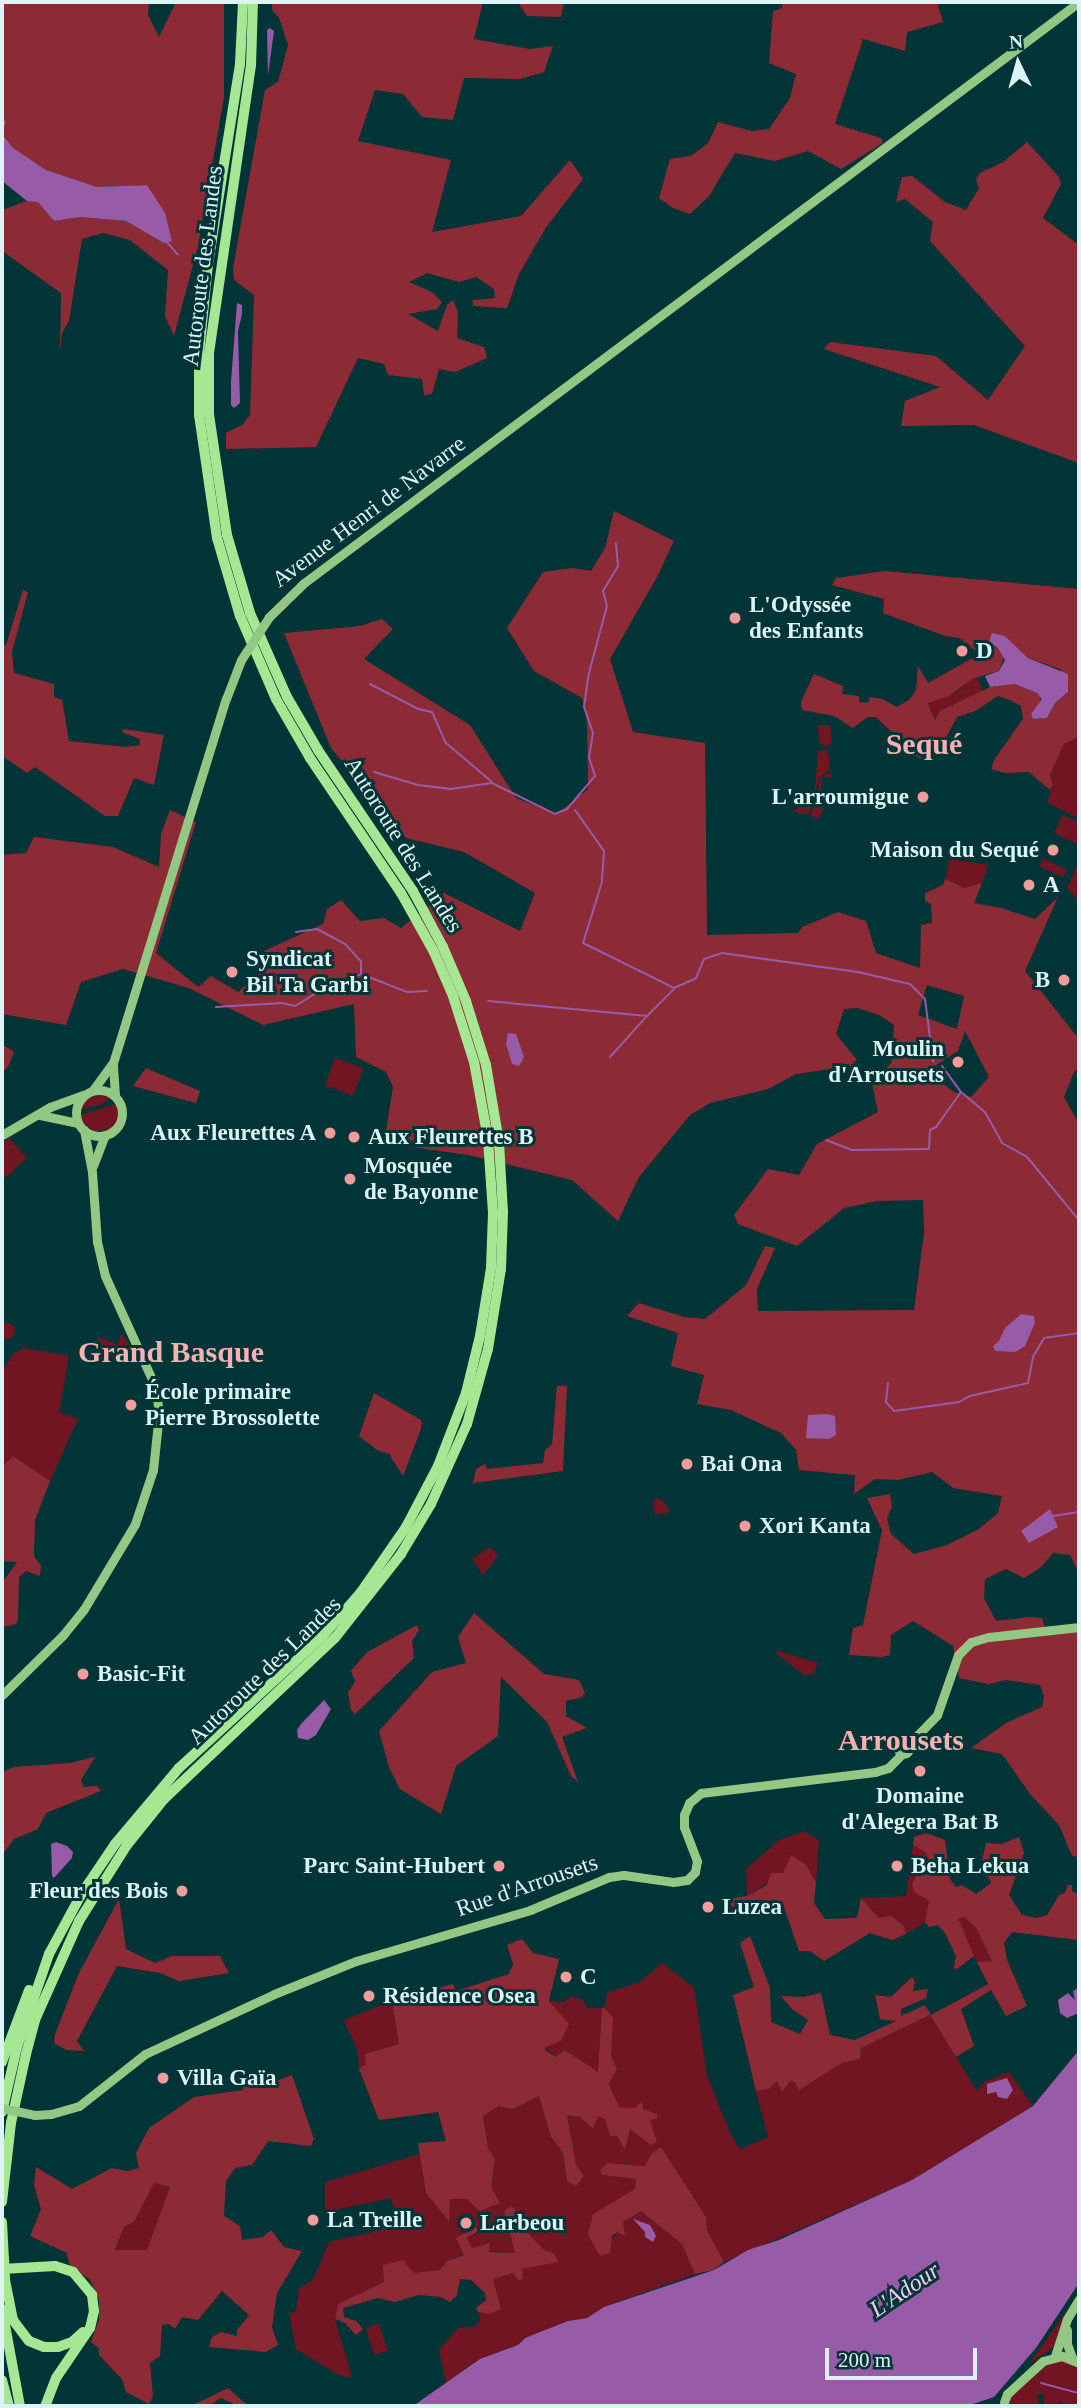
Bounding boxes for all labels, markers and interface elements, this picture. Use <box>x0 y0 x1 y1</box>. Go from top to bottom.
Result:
north arrow <box>983 28 1053 98</box>
text: N <box>1008 31 1024 53</box>
street label: Autoroute des Landes <box>177 164 229 368</box>
street label: Avenue Henri de Navarre <box>267 430 471 594</box>
place label: L'Odyssée des Enfants <box>749 591 863 645</box>
marker: L'Odyssée des Enfants <box>727 610 743 626</box>
place label: D <box>976 637 993 665</box>
marker: D <box>954 643 970 659</box>
district label: Sequé <box>886 726 962 762</box>
street label: Autoroute des Landes <box>338 752 468 938</box>
place label: L'arroumigue <box>771 783 909 811</box>
marker: L'arroumigue <box>915 789 931 805</box>
place label: Maison du Sequé <box>870 836 1039 864</box>
marker: Maison du Sequé <box>1045 842 1061 858</box>
place label: A <box>1043 871 1060 899</box>
marker: A <box>1021 877 1037 893</box>
place label: Syndicat Bil Ta Garbi <box>246 945 369 999</box>
marker: Syndicat Bil Ta Garbi <box>224 964 240 980</box>
place label: B <box>1035 966 1050 994</box>
marker: B <box>1056 972 1072 988</box>
place label: Moulin d'Arrousets <box>828 1035 944 1089</box>
marker: Moulin d'Arrousets <box>950 1054 966 1070</box>
place label: Aux Fleurettes A <box>149 1119 316 1147</box>
place label: Aux Fleurettes B <box>368 1123 534 1151</box>
marker: Aux Fleurettes A <box>322 1125 338 1141</box>
marker: Aux Fleurettes B <box>346 1129 362 1145</box>
place label: Mosquée de Bayonne <box>364 1152 478 1206</box>
marker: Mosquée de Bayonne <box>342 1171 358 1187</box>
district label: Grand Basque <box>78 1334 264 1370</box>
place label: École primaire Pierre Brossolette <box>145 1378 320 1432</box>
marker: École primaire Pierre Brossolette <box>123 1397 139 1413</box>
place label: Bai Ona <box>701 1450 782 1478</box>
marker: Bai Ona <box>679 1456 695 1472</box>
place label: Xori Kanta <box>759 1512 871 1540</box>
marker: Xori Kanta <box>737 1518 753 1534</box>
street label: Autoroute des Landes <box>183 1591 347 1751</box>
place label: Basic-Fit <box>97 1660 185 1688</box>
marker: Basic-Fit <box>75 1666 91 1682</box>
district label: Arrousets <box>838 1722 964 1758</box>
marker: Domaine d'Alegera Bat B <box>912 1763 928 1779</box>
place label: Domaine d'Alegera Bat B <box>841 1782 999 1836</box>
street label: Rue d'Arrousets <box>453 1849 601 1923</box>
place label: Parc Saint-Hubert <box>303 1852 485 1880</box>
place label: Beha Lekua <box>911 1852 1029 1880</box>
marker: Parc Saint-Hubert <box>491 1858 507 1874</box>
marker: Beha Lekua <box>889 1858 905 1874</box>
place label: Fleur des Bois <box>29 1877 168 1905</box>
marker: Fleur des Bois <box>174 1883 190 1899</box>
place label: Luzea <box>722 1893 782 1921</box>
marker: Luzea <box>700 1899 716 1915</box>
place label: C <box>580 1963 597 1991</box>
marker: C <box>558 1969 574 1985</box>
place label: Résidence Osea <box>383 1982 536 2010</box>
marker: Résidence Osea <box>361 1988 377 2004</box>
place label: Villa Gaïa <box>177 2064 276 2092</box>
marker: Villa Gaïa <box>155 2070 171 2086</box>
place label: La Treille <box>327 2206 423 2234</box>
place label: Larbeou <box>480 2209 564 2237</box>
marker: La Treille <box>305 2212 321 2228</box>
marker: Larbeou <box>458 2215 474 2231</box>
water label: L'Adour <box>864 2256 946 2324</box>
scale bar <box>829 2334 981 2378</box>
text: 200 m <box>838 2348 891 2372</box>

